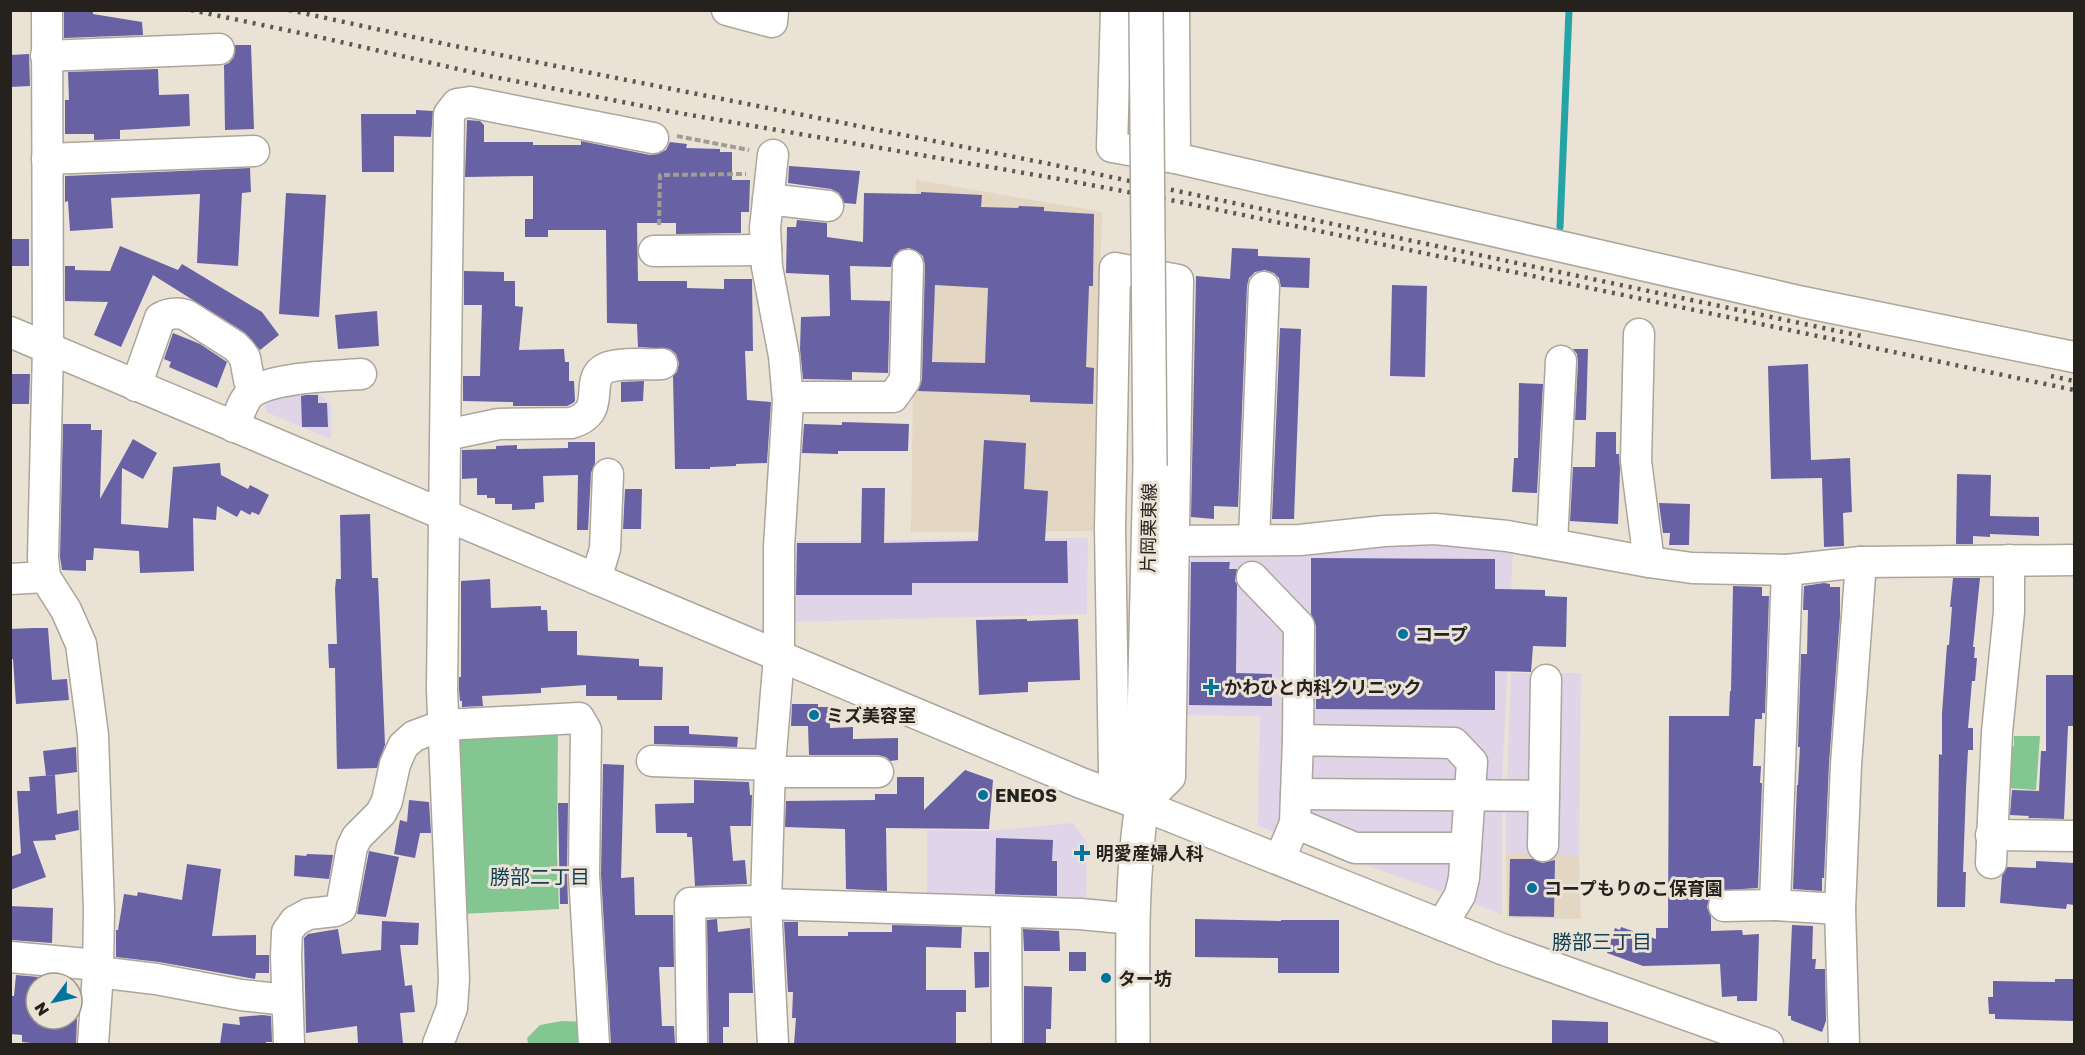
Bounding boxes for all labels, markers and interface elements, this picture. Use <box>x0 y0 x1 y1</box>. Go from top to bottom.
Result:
street label: 片岡栗東線 <box>1136 483 1160 573</box>
place label: コープ <box>1415 623 1468 645</box>
marker: コープ <box>1396 627 1410 641</box>
place label: かわひと内科クリニック <box>1224 676 1421 698</box>
marker: かわひと内科クリニック <box>1202 678 1220 696</box>
place label: ミズ美容室 <box>826 704 916 726</box>
marker: ミズ美容室 <box>807 708 821 722</box>
place label: ENEOS <box>995 784 1057 806</box>
marker: ENEOS <box>976 788 990 802</box>
place label: 明愛産婦人科 <box>1096 842 1204 864</box>
marker: 明愛産婦人科 <box>1073 844 1091 862</box>
district label: 勝部二丁目 <box>490 864 590 888</box>
place label: コープもりのこ保育園 <box>1544 877 1723 899</box>
marker: コープもりのこ保育園 <box>1525 881 1539 895</box>
district label: 勝部三丁目 <box>1552 929 1652 953</box>
place label: ター坊 <box>1118 967 1172 989</box>
north arrow <box>24 971 84 1031</box>
marker: ター坊 <box>1099 971 1113 985</box>
text: N <box>30 999 53 1020</box>

